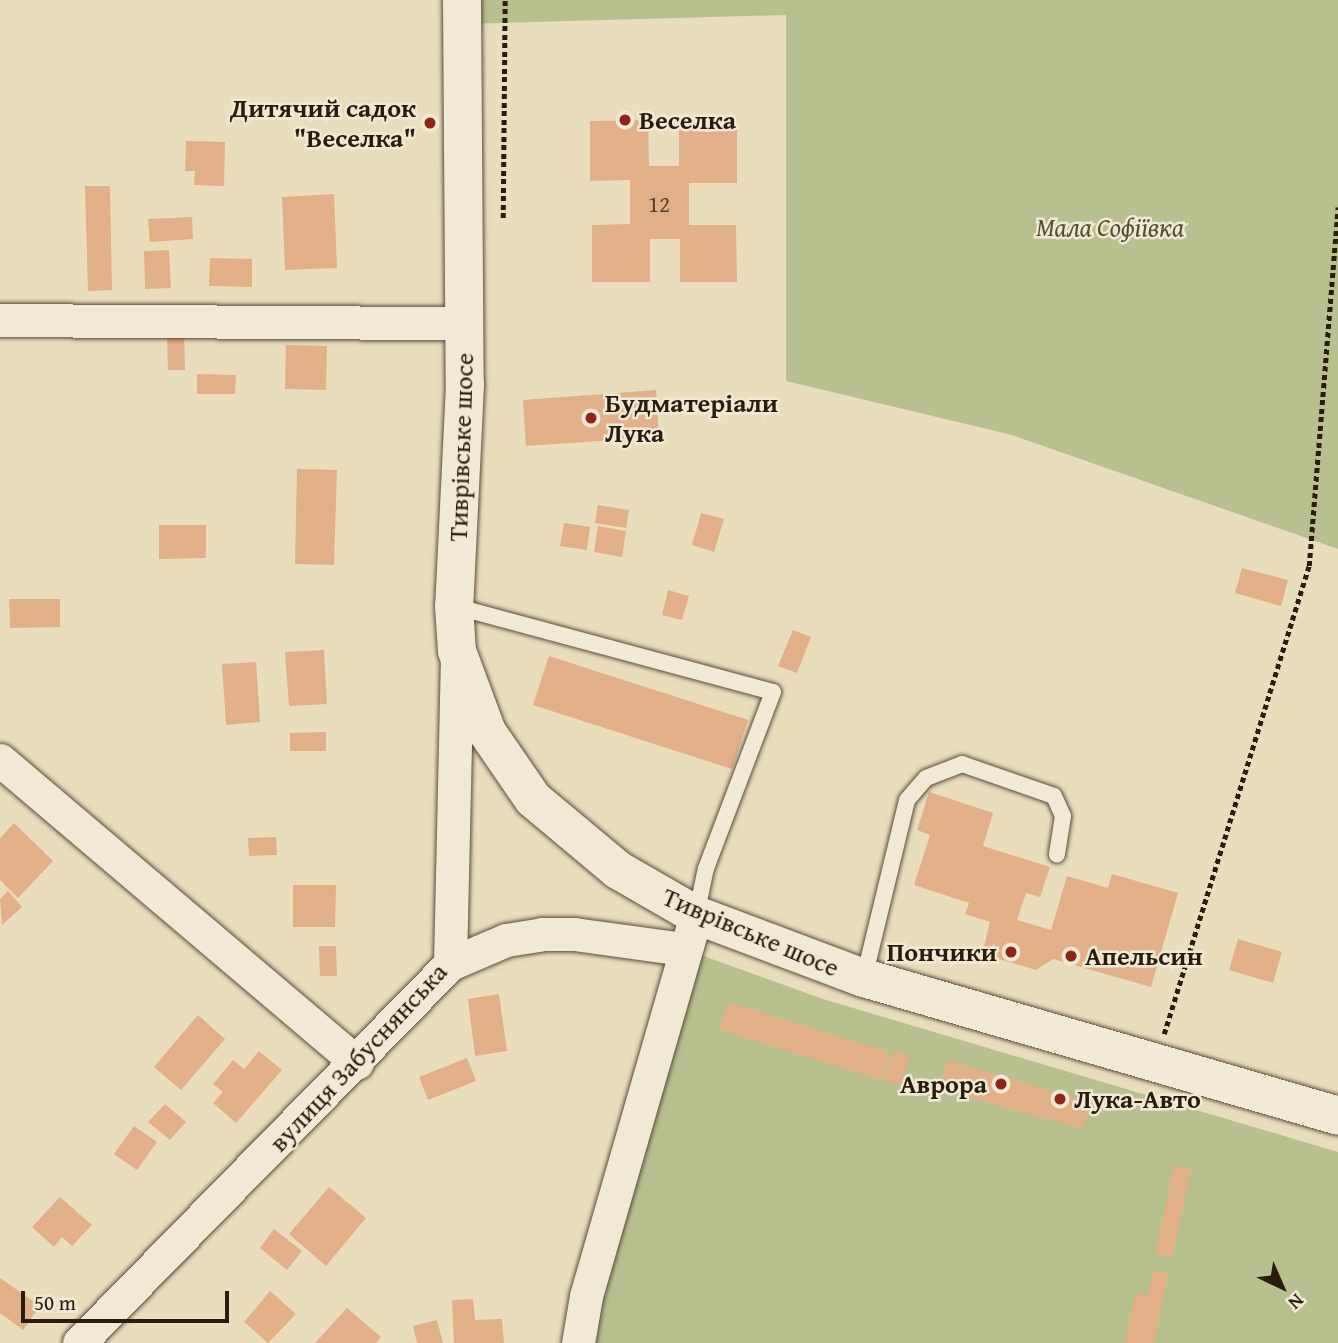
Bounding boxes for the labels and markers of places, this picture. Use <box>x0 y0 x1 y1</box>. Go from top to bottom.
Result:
place label: Дитячий садок "Веселка" <box>230 92 416 154</box>
place label: Веселка <box>639 104 736 136</box>
marker: Веселка <box>617 112 633 128</box>
marker: Дитячий садок "Веселка" <box>422 115 438 131</box>
place label: Будматеріали Лука <box>605 387 778 448</box>
marker: Будматеріали Лука <box>583 410 599 426</box>
place label: Пончики <box>887 936 997 968</box>
place label: Апельсин <box>1085 940 1203 972</box>
marker: Пончики <box>1003 944 1019 960</box>
marker: Апельсин <box>1063 948 1079 964</box>
place label: Аврора <box>900 1068 987 1100</box>
marker: Аврора <box>993 1076 1009 1092</box>
place label: Лука-Авто <box>1074 1083 1201 1115</box>
marker: Лука-Авто <box>1052 1091 1068 1107</box>

